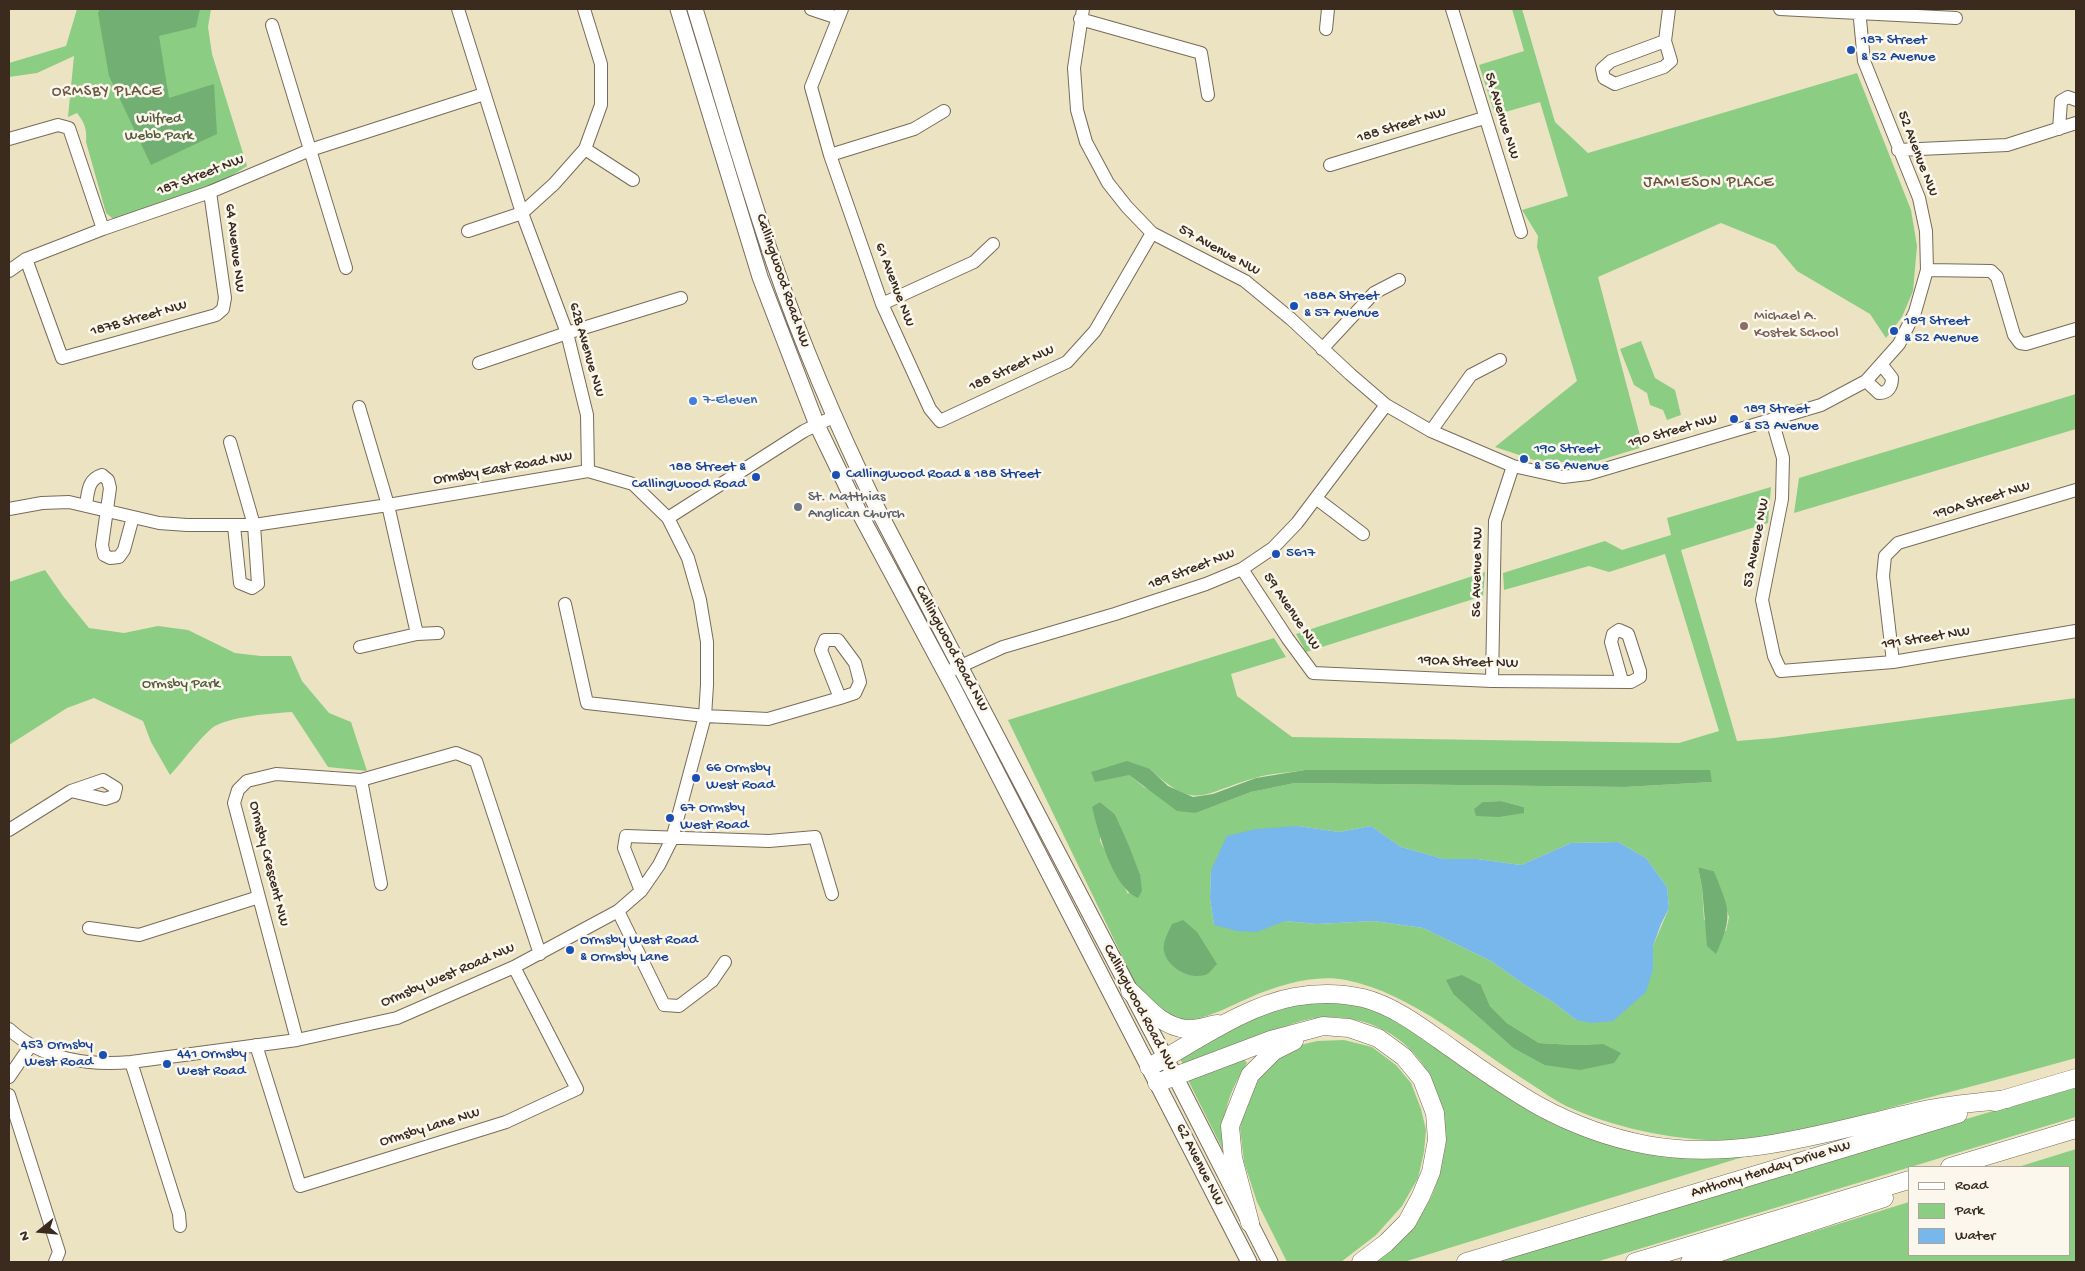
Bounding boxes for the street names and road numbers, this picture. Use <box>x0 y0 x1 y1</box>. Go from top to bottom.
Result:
street label: 54 Avenue NW <box>1479 70 1523 162</box>
street label: 188 Street NW <box>1355 104 1449 148</box>
street label: 52 Avenue NW <box>1892 109 1942 199</box>
street label: 187 Street NW <box>155 151 247 201</box>
street label: 64 Avenue NW <box>220 203 248 293</box>
street label: Callingwood Road NW <box>751 212 813 350</box>
street label: 57 Avenue NW <box>1175 221 1263 281</box>
street label: 61 Avenue NW <box>870 241 918 329</box>
street label: 187B Street NW <box>89 297 189 341</box>
street label: 62B Avenue NW <box>564 301 608 399</box>
street label: 188 Street NW <box>966 341 1058 397</box>
street label: 190 Street NW <box>1626 411 1720 453</box>
street label: Ormsby East Road NW <box>432 448 574 490</box>
street label: 190A Street NW <box>1931 478 2033 524</box>
street label: 53 Avenue NW <box>1740 497 1774 589</box>
street label: 56 Avenue NW <box>1468 527 1488 617</box>
street label: 189 Street NW <box>1146 545 1238 595</box>
street label: 59 Avenue NW <box>1258 570 1324 654</box>
street label: Callingwood Road NW <box>910 583 992 715</box>
street label: 191 Street NW <box>1881 623 1971 655</box>
street label: 190A Street NW <box>1417 652 1519 674</box>
street label: Ormsby Crescent NW <box>244 800 292 928</box>
street label: Ormsby West Road NW <box>378 940 518 1012</box>
street label: Callingwood Road NW <box>1098 942 1180 1074</box>
street label: Ormsby Lane NW <box>378 1104 482 1152</box>
street label: 62 Avenue NW <box>1171 1121 1227 1209</box>
street label: Anthony Henday Drive NW <box>1689 1137 1853 1203</box>

